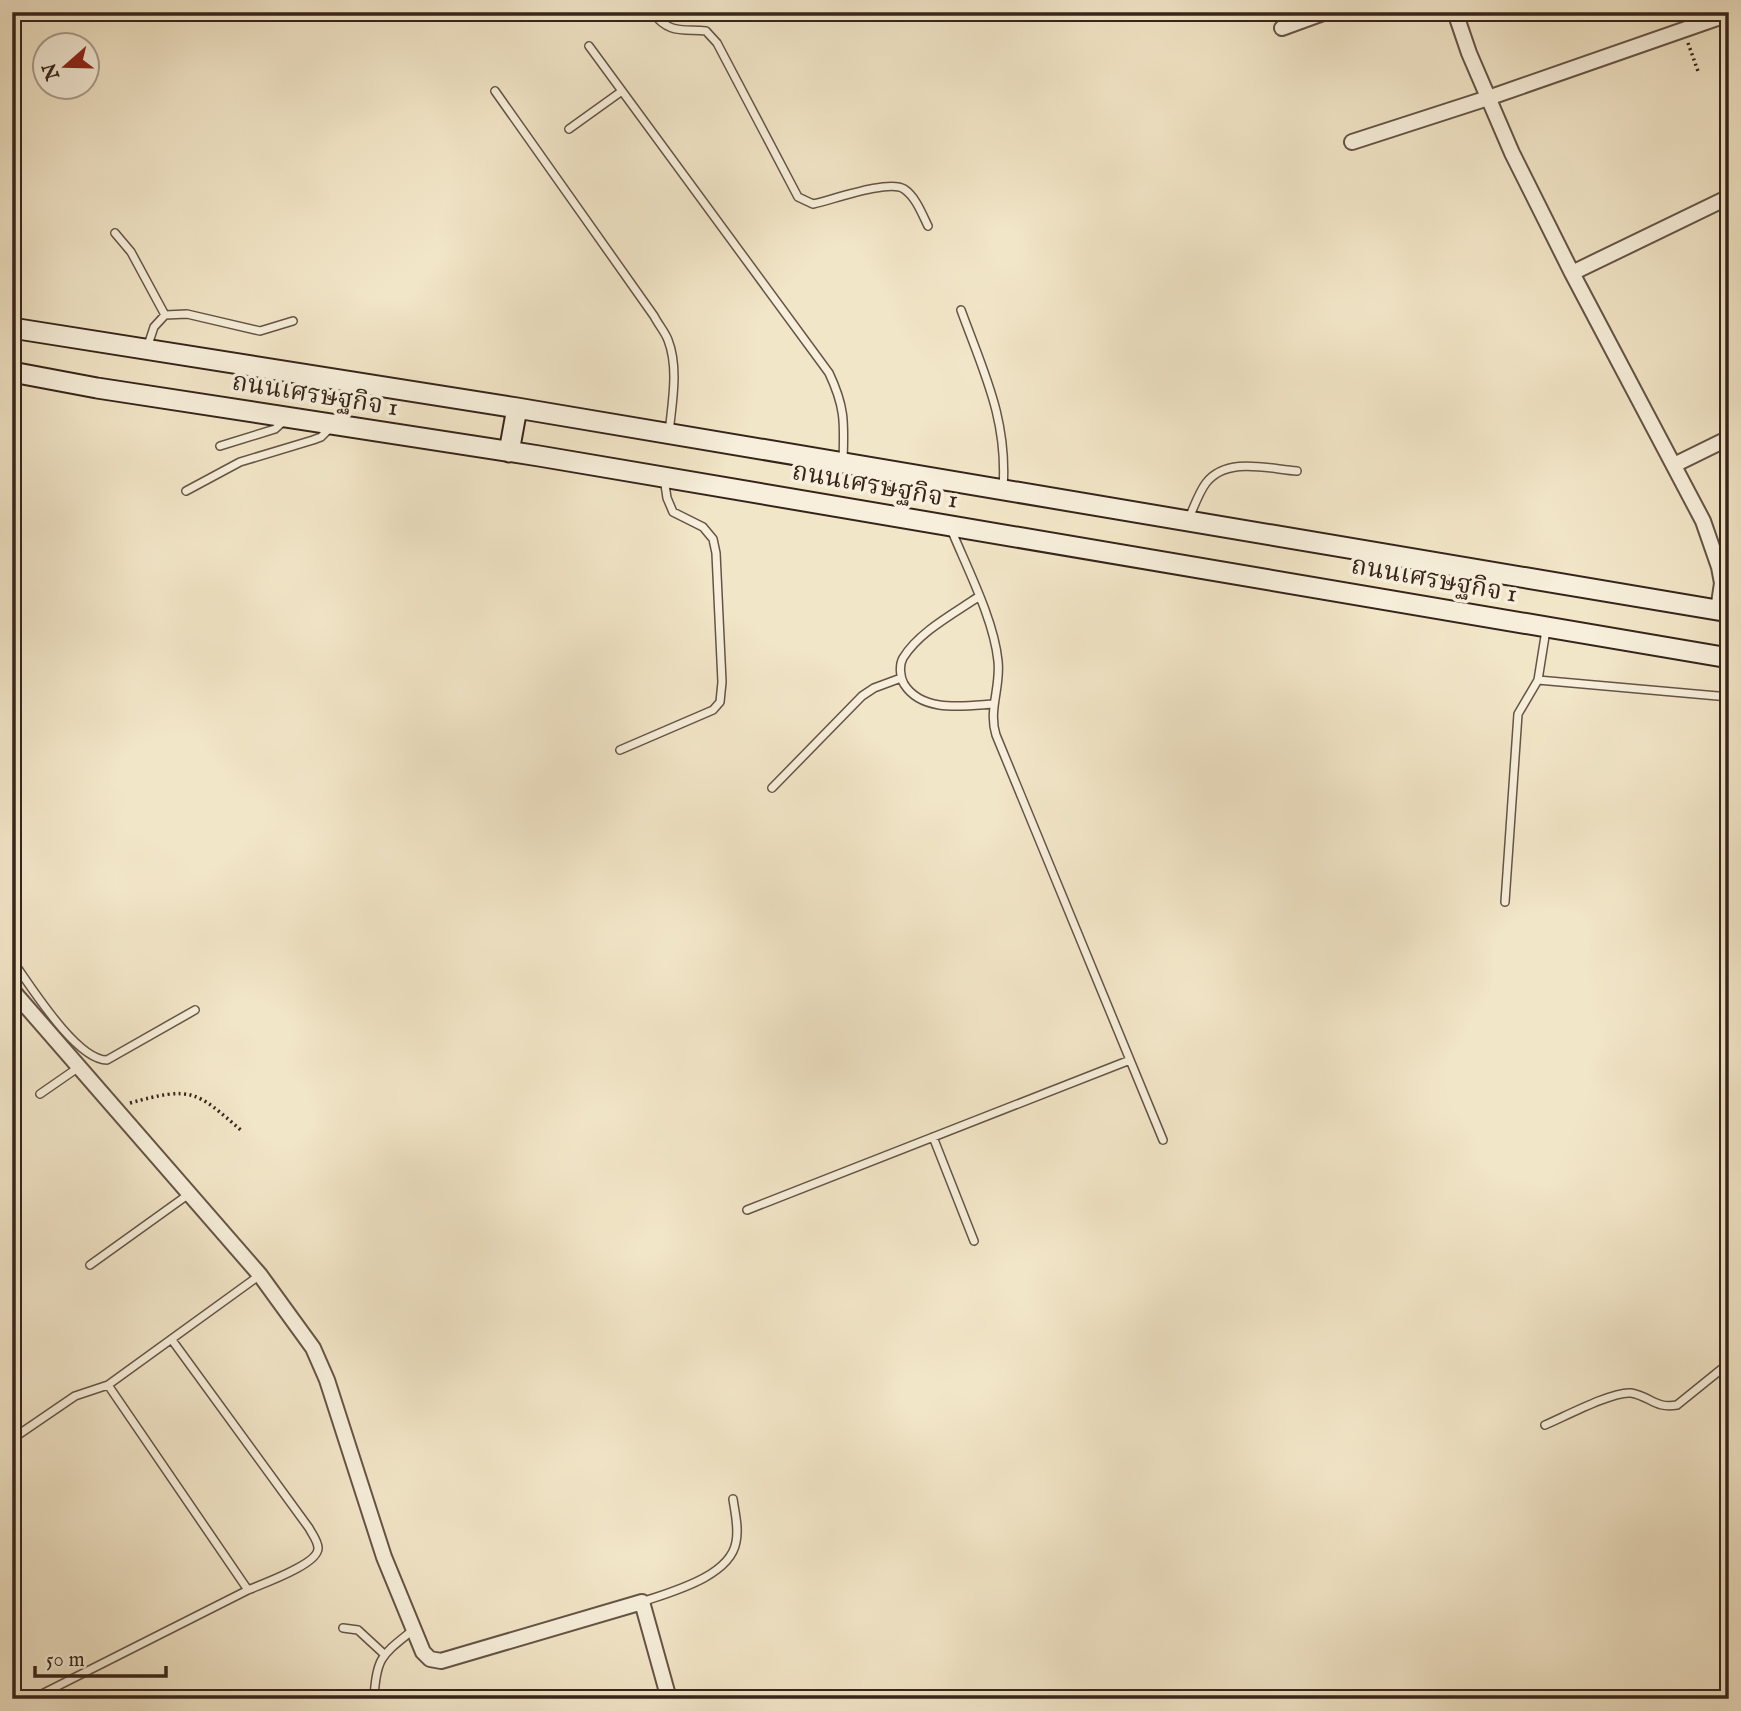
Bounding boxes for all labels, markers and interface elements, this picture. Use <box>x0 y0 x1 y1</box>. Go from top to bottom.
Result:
north arrow <box>32 32 102 102</box>
text: N <box>38 59 66 84</box>
street label: ถนนเศรษฐกิจ 1 <box>229 366 401 424</box>
street label: ถนนเศรษฐกิจ 1 <box>789 455 961 517</box>
street label: ถนนเศรษฐกิจ 1 <box>1348 549 1520 611</box>
scale bar <box>35 1634 166 1678</box>
text: 50 m <box>46 1647 85 1674</box>

